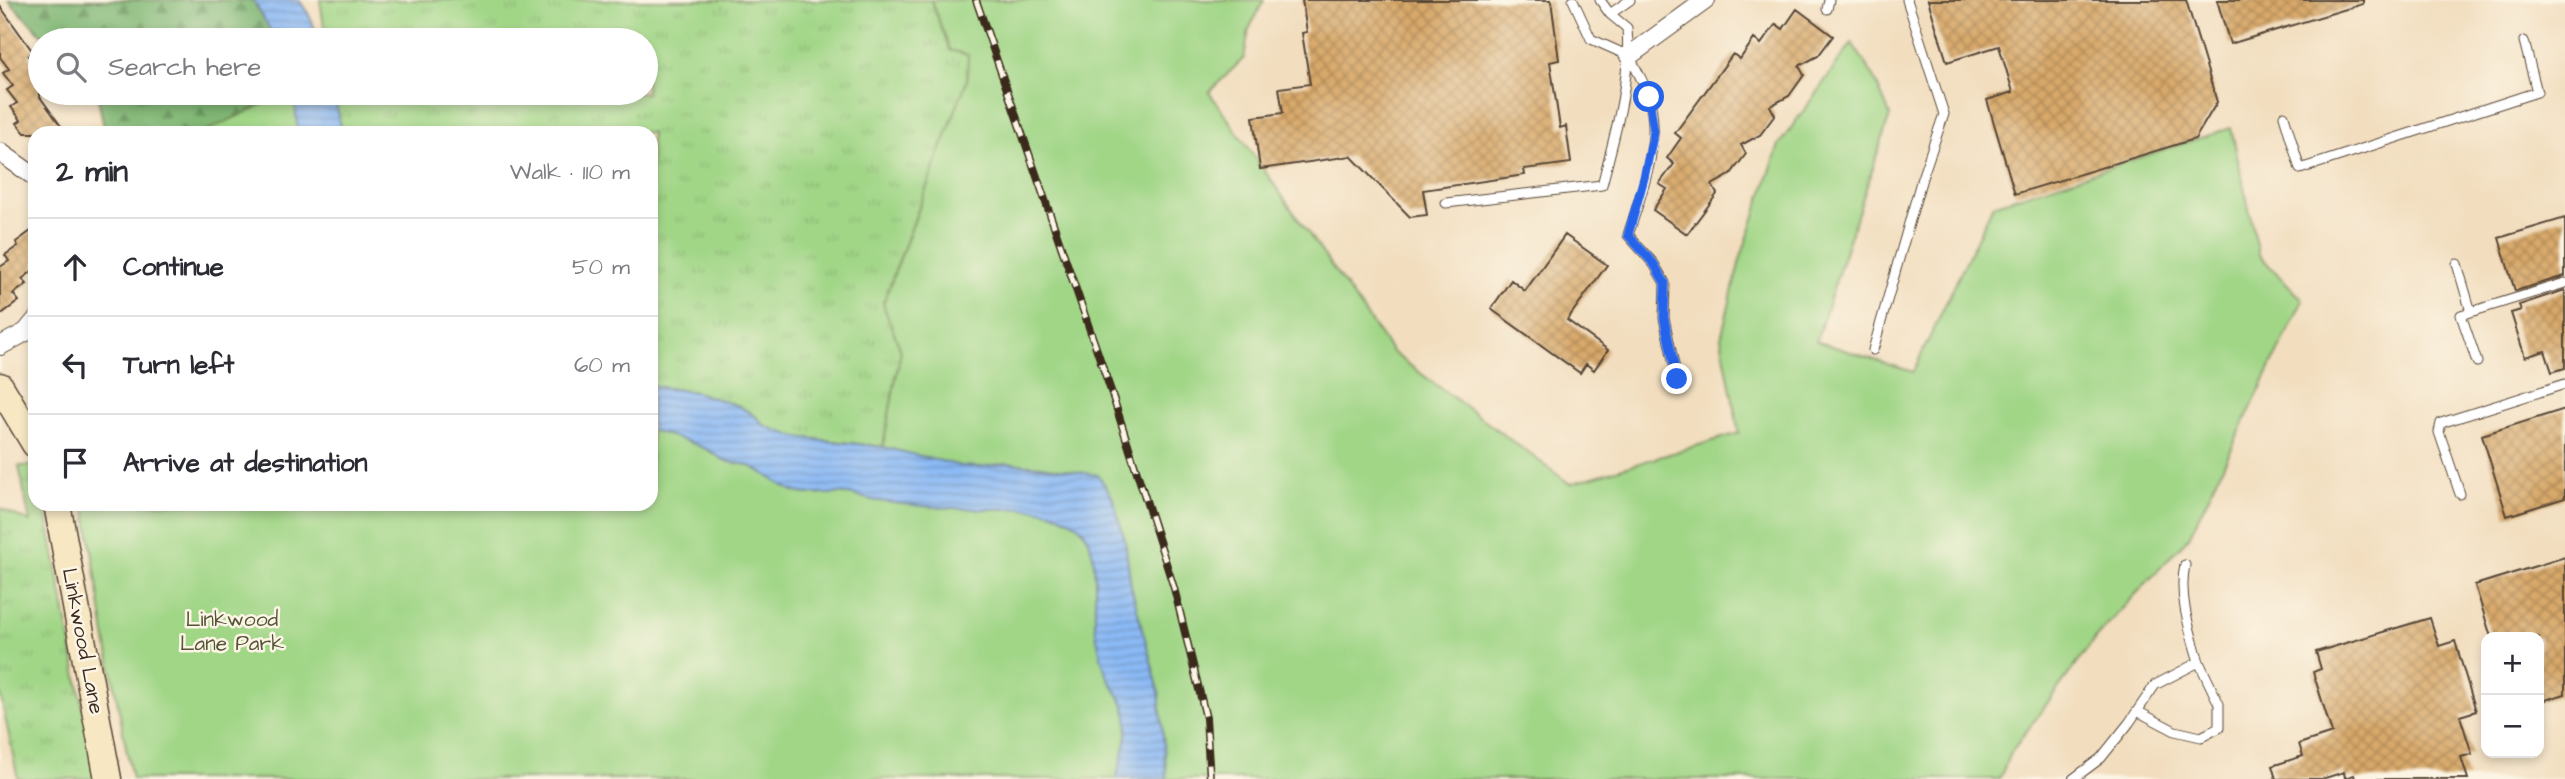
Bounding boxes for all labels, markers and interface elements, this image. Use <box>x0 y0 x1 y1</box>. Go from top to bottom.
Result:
search box <box>28 28 658 105</box>
icon: search <box>52 48 90 86</box>
text: Search here <box>108 49 261 85</box>
route start <box>1633 81 1664 112</box>
text: 2 min <box>56 151 128 193</box>
text: Walk · 110 m <box>510 156 630 188</box>
icon: ahead <box>56 248 94 286</box>
text: Continue <box>123 249 224 285</box>
text: 50 m <box>572 251 630 283</box>
icon: left <box>56 346 94 384</box>
text: Turn left <box>123 347 234 383</box>
text: 60 m <box>574 349 630 381</box>
route end <box>1661 363 1692 394</box>
icon: arrive <box>56 444 94 482</box>
text: Arrive at destination <box>123 445 368 481</box>
street label: Linkwood Lane <box>55 566 111 716</box>
park label: Linkwood Lane Park <box>180 605 284 658</box>
map controls <box>2481 632 2544 758</box>
button: + <box>2481 632 2544 695</box>
button: − <box>2481 695 2544 758</box>

